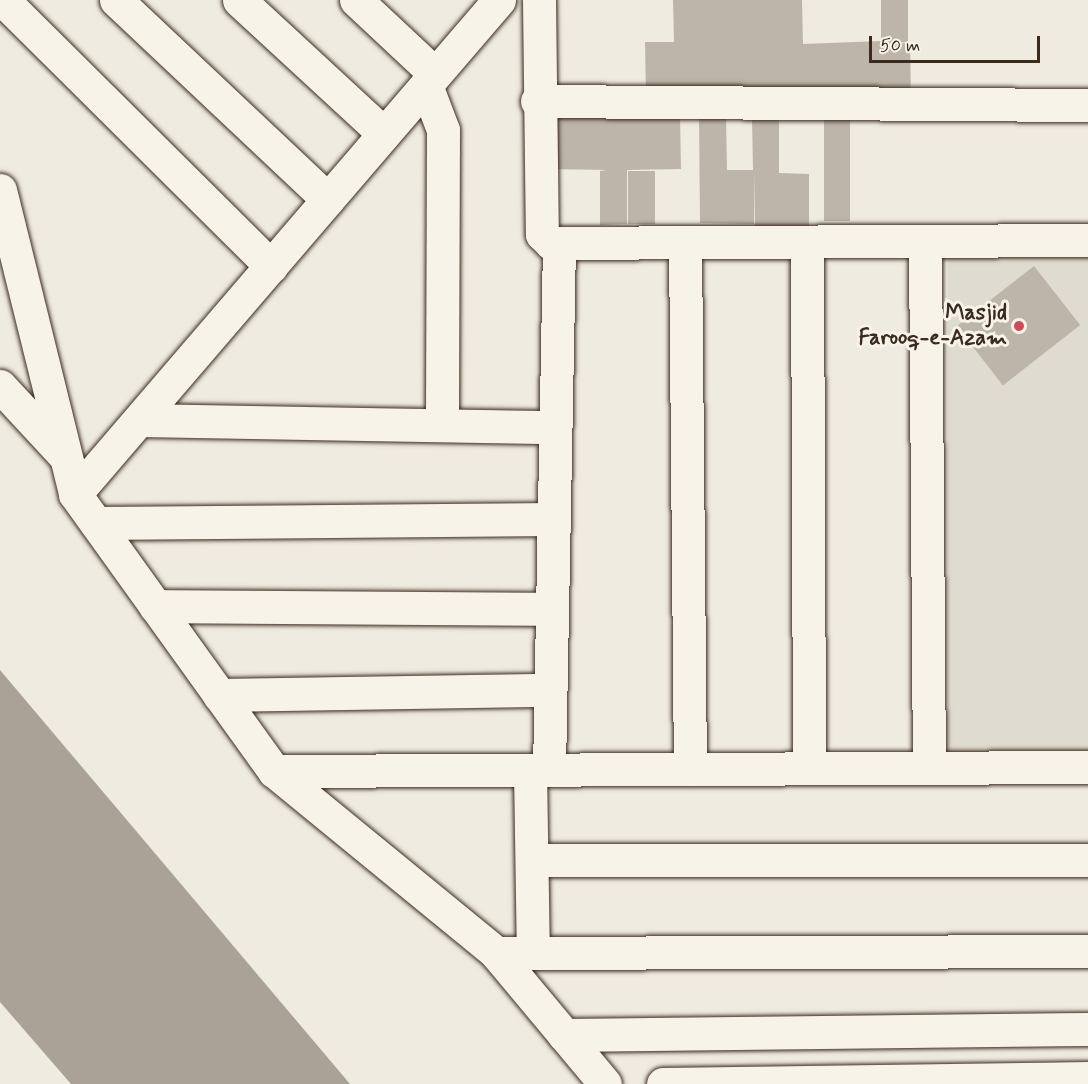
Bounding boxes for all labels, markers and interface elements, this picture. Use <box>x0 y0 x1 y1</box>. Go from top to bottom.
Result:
scale bar <box>872 24 1043 62</box>
text: 50 m <box>880 34 920 58</box>
place label: Masjid Farooq-e-Azam <box>858 300 1007 352</box>
marker: Masjid Farooq-e-Azam <box>1012 319 1026 333</box>

